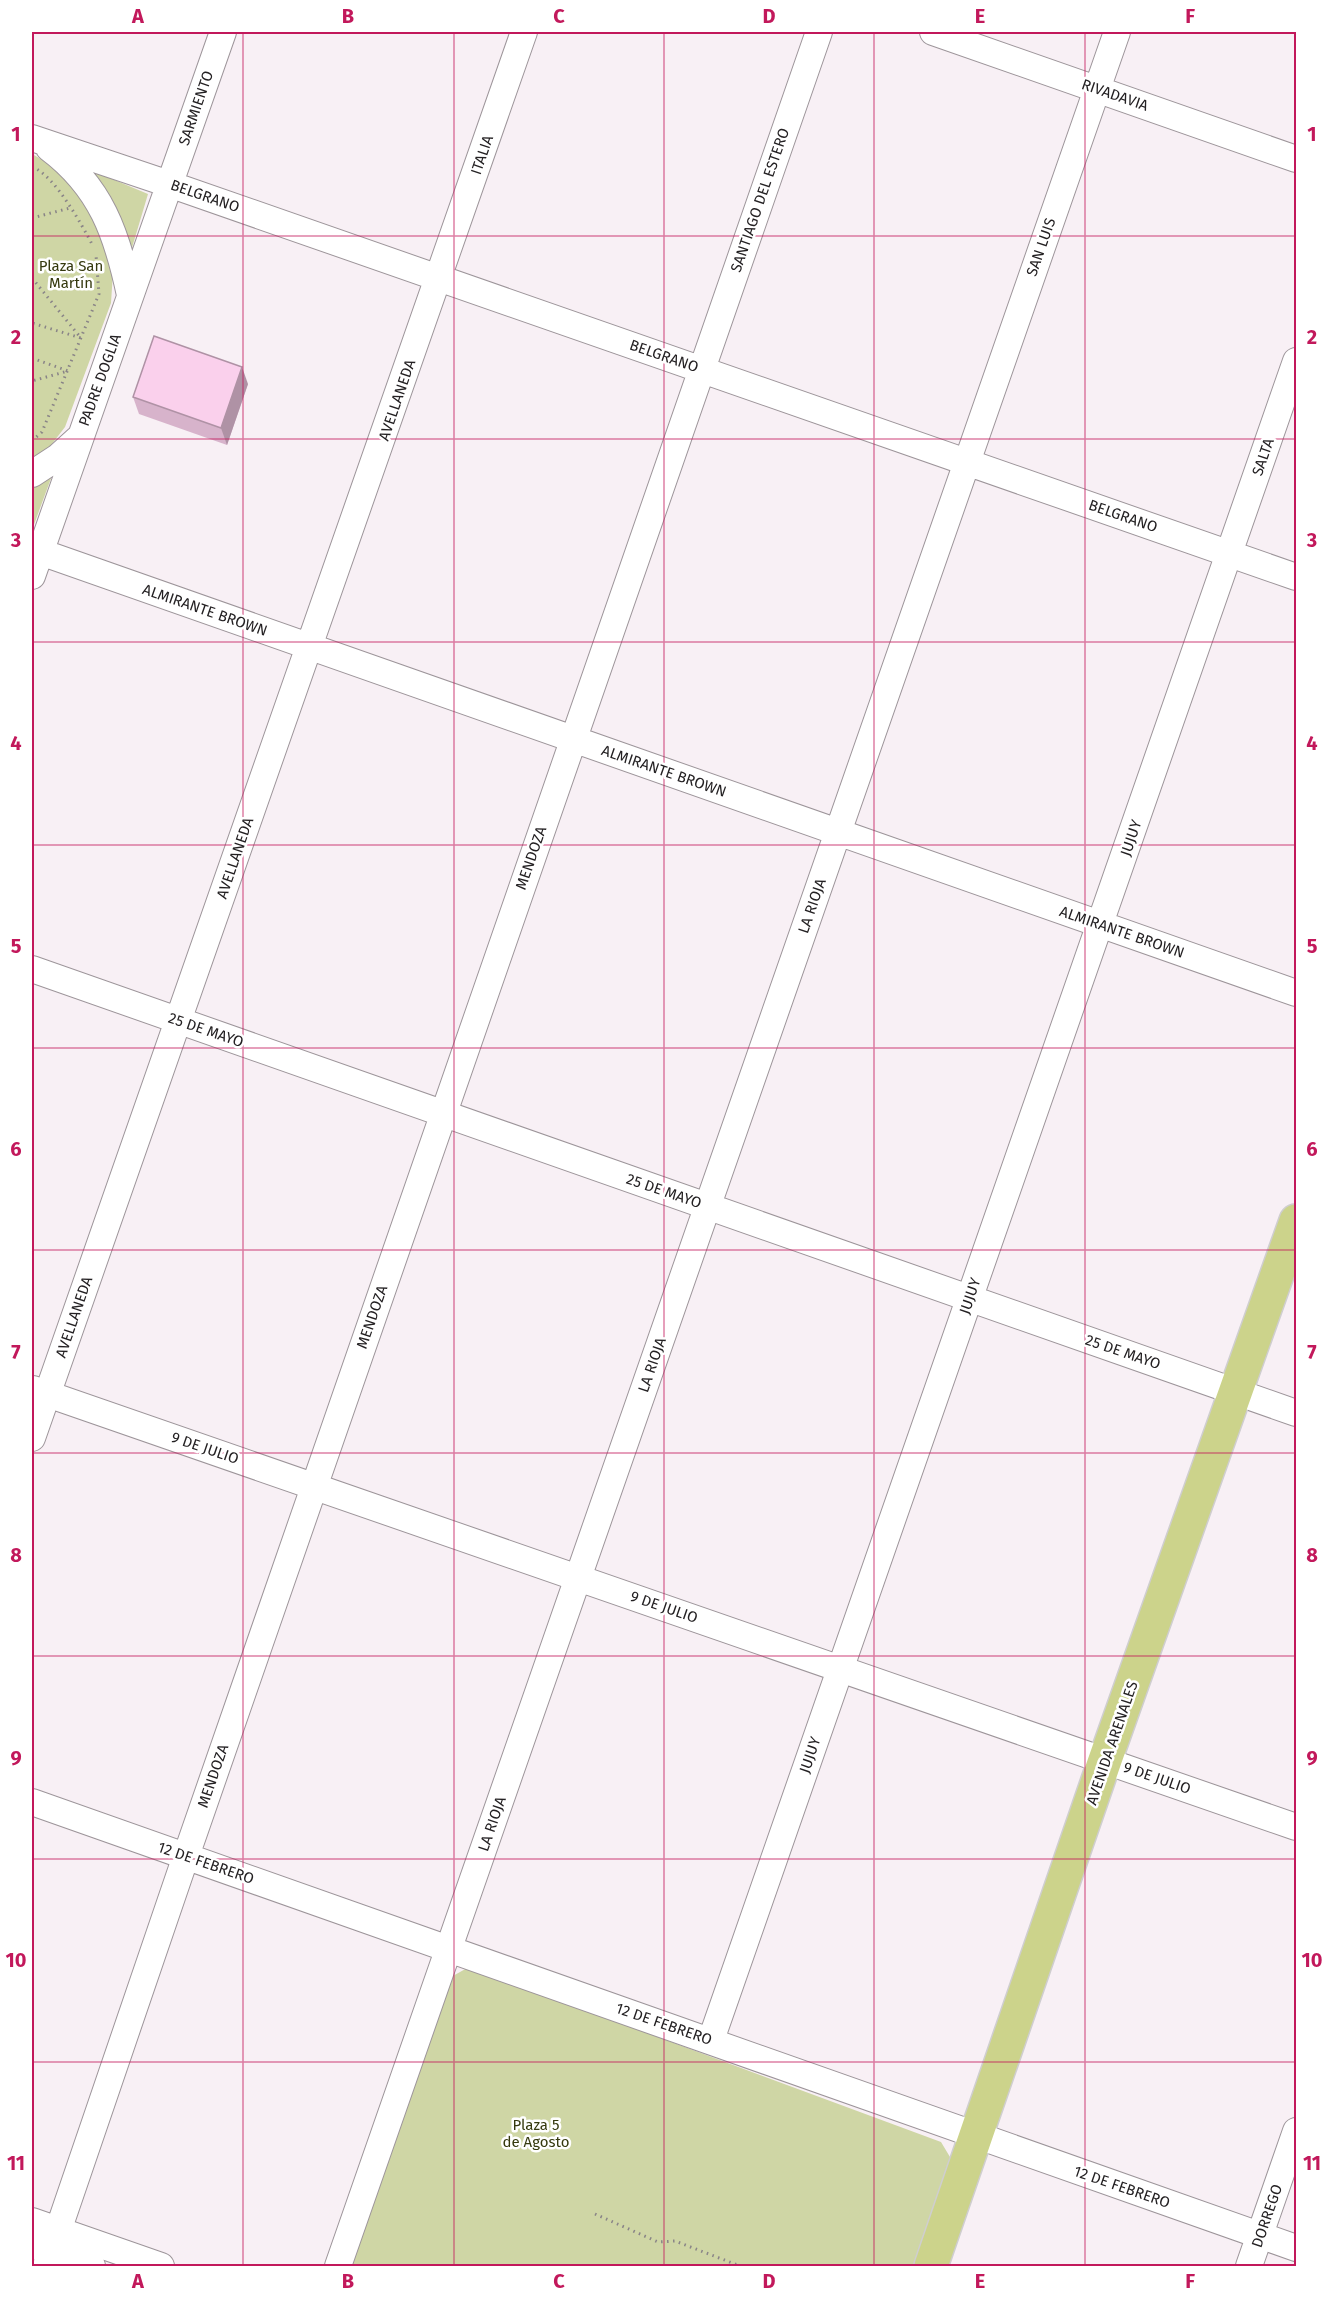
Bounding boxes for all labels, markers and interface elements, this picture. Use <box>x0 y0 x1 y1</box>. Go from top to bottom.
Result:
text: A <box>131 4 145 28</box>
text: B <box>342 4 354 28</box>
text: C <box>553 4 565 28</box>
text: D <box>762 4 776 28</box>
text: E <box>975 4 985 28</box>
text: F <box>1185 4 1195 28</box>
street label: SARMIENTO <box>175 68 217 148</box>
street label: RIVADAVIA <box>1079 75 1151 115</box>
text: 1 <box>11 122 21 146</box>
text: 1 <box>1307 122 1317 146</box>
street label: SANTIAGO DEL ESTERO <box>727 126 793 274</box>
street label: ITALIA <box>467 133 497 177</box>
street label: BELGRANO <box>168 176 242 216</box>
street label: SAN LUIS <box>1023 215 1059 279</box>
park label: Plaza San Martín <box>39 257 103 292</box>
text: 2 <box>11 325 21 349</box>
text: 2 <box>1307 325 1317 349</box>
street label: PADRE DOGLIA <box>75 331 125 429</box>
street label: BELGRANO <box>627 336 701 376</box>
street label: AVELLANEDA <box>375 357 419 443</box>
street label: SALTA <box>1248 435 1278 478</box>
street label: BELGRANO <box>1086 496 1160 536</box>
text: 3 <box>10 528 21 552</box>
text: 3 <box>1306 528 1317 552</box>
street label: ALMIRANTE BROWN <box>140 580 270 640</box>
text: 4 <box>10 731 22 755</box>
text: 4 <box>1306 731 1318 755</box>
street label: ALMIRANTE BROWN <box>599 741 729 801</box>
street label: AVELLANEDA <box>213 815 257 901</box>
street label: JUJUY <box>1116 817 1146 859</box>
street label: MENDOZA <box>512 823 550 892</box>
street label: LA RIOJA <box>794 876 830 936</box>
street label: ALMIRANTE BROWN <box>1057 902 1187 962</box>
text: 5 <box>11 934 22 958</box>
text: 5 <box>1307 934 1318 958</box>
street label: 25 DE MAYO <box>166 1009 246 1051</box>
text: 6 <box>10 1137 22 1161</box>
text: 6 <box>1306 1137 1318 1161</box>
street label: 25 DE MAYO <box>624 1170 704 1212</box>
street label: AVELLANEDA <box>52 1274 96 1360</box>
street label: JUJUY <box>955 1275 985 1317</box>
street label: MENDOZA <box>353 1282 391 1351</box>
street label: 25 DE MAYO <box>1083 1331 1163 1373</box>
street label: LA RIOJA <box>634 1335 670 1395</box>
text: 7 <box>11 1340 21 1364</box>
text: 7 <box>1307 1340 1317 1364</box>
street label: 9 DE JULIO <box>169 1428 241 1468</box>
text: 8 <box>10 1543 22 1567</box>
text: 8 <box>1306 1543 1318 1567</box>
street label: 9 DE JULIO <box>628 1587 700 1627</box>
street label: AVENIDA ARENALES <box>1082 1679 1142 1807</box>
street label: JUJUY <box>795 1734 825 1776</box>
street label: MENDOZA <box>194 1741 232 1810</box>
text: 9 <box>10 1746 22 1770</box>
text: 9 <box>1306 1746 1318 1770</box>
street label: 9 DE JULIO <box>1121 1758 1193 1798</box>
street label: LA RIOJA <box>474 1794 510 1854</box>
street label: 12 DE FEBRERO <box>156 1838 256 1888</box>
text: 10 <box>6 1948 26 1972</box>
text: 10 <box>1302 1948 1322 1972</box>
street label: 12 DE FEBRERO <box>614 1999 714 2049</box>
park label: Plaza 5 de Agosto <box>503 2116 570 2151</box>
text: 11 <box>7 2151 25 2175</box>
text: 11 <box>1303 2151 1321 2175</box>
street label: 12 DE FEBRERO <box>1072 2162 1172 2212</box>
street label: DORREGO <box>1248 2182 1286 2250</box>
text: A <box>131 2269 145 2293</box>
text: B <box>342 2269 354 2293</box>
text: C <box>553 2269 565 2293</box>
text: D <box>762 2269 776 2293</box>
text: E <box>975 2269 985 2293</box>
text: F <box>1185 2269 1195 2293</box>

